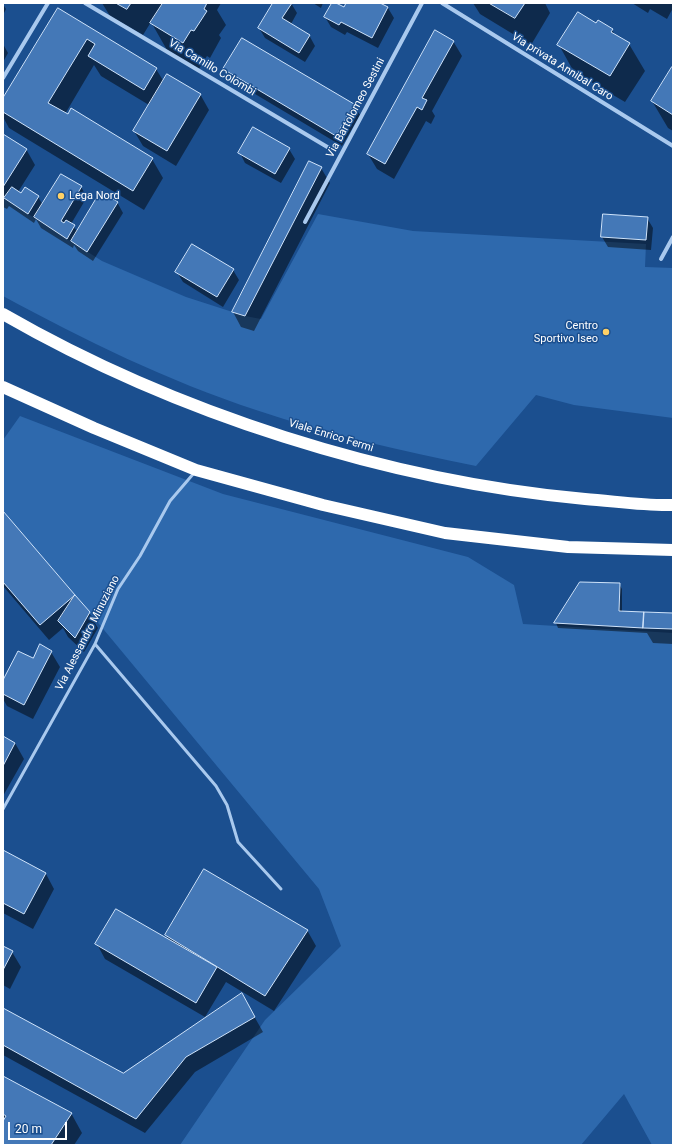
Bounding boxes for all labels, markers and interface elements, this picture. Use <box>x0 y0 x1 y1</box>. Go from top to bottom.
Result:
street label: Via privata Annibal Caro <box>509 30 615 104</box>
street label: Via Camillo Colombi <box>166 37 258 99</box>
street label: Via Bartolomeo Sestini <box>324 56 388 160</box>
place label: Lega Nord <box>69 189 120 203</box>
marker: Lega Nord <box>56 191 66 201</box>
place label: Centro Sportivo Iseo <box>534 319 598 345</box>
marker: Centro Sportivo Iseo <box>601 327 611 337</box>
street label: Viale Enrico Fermi <box>287 417 375 455</box>
street label: Via Alessandro Minuziano <box>53 573 123 693</box>
scale bar <box>10 1114 69 1140</box>
text: 20 m <box>15 1122 42 1136</box>

